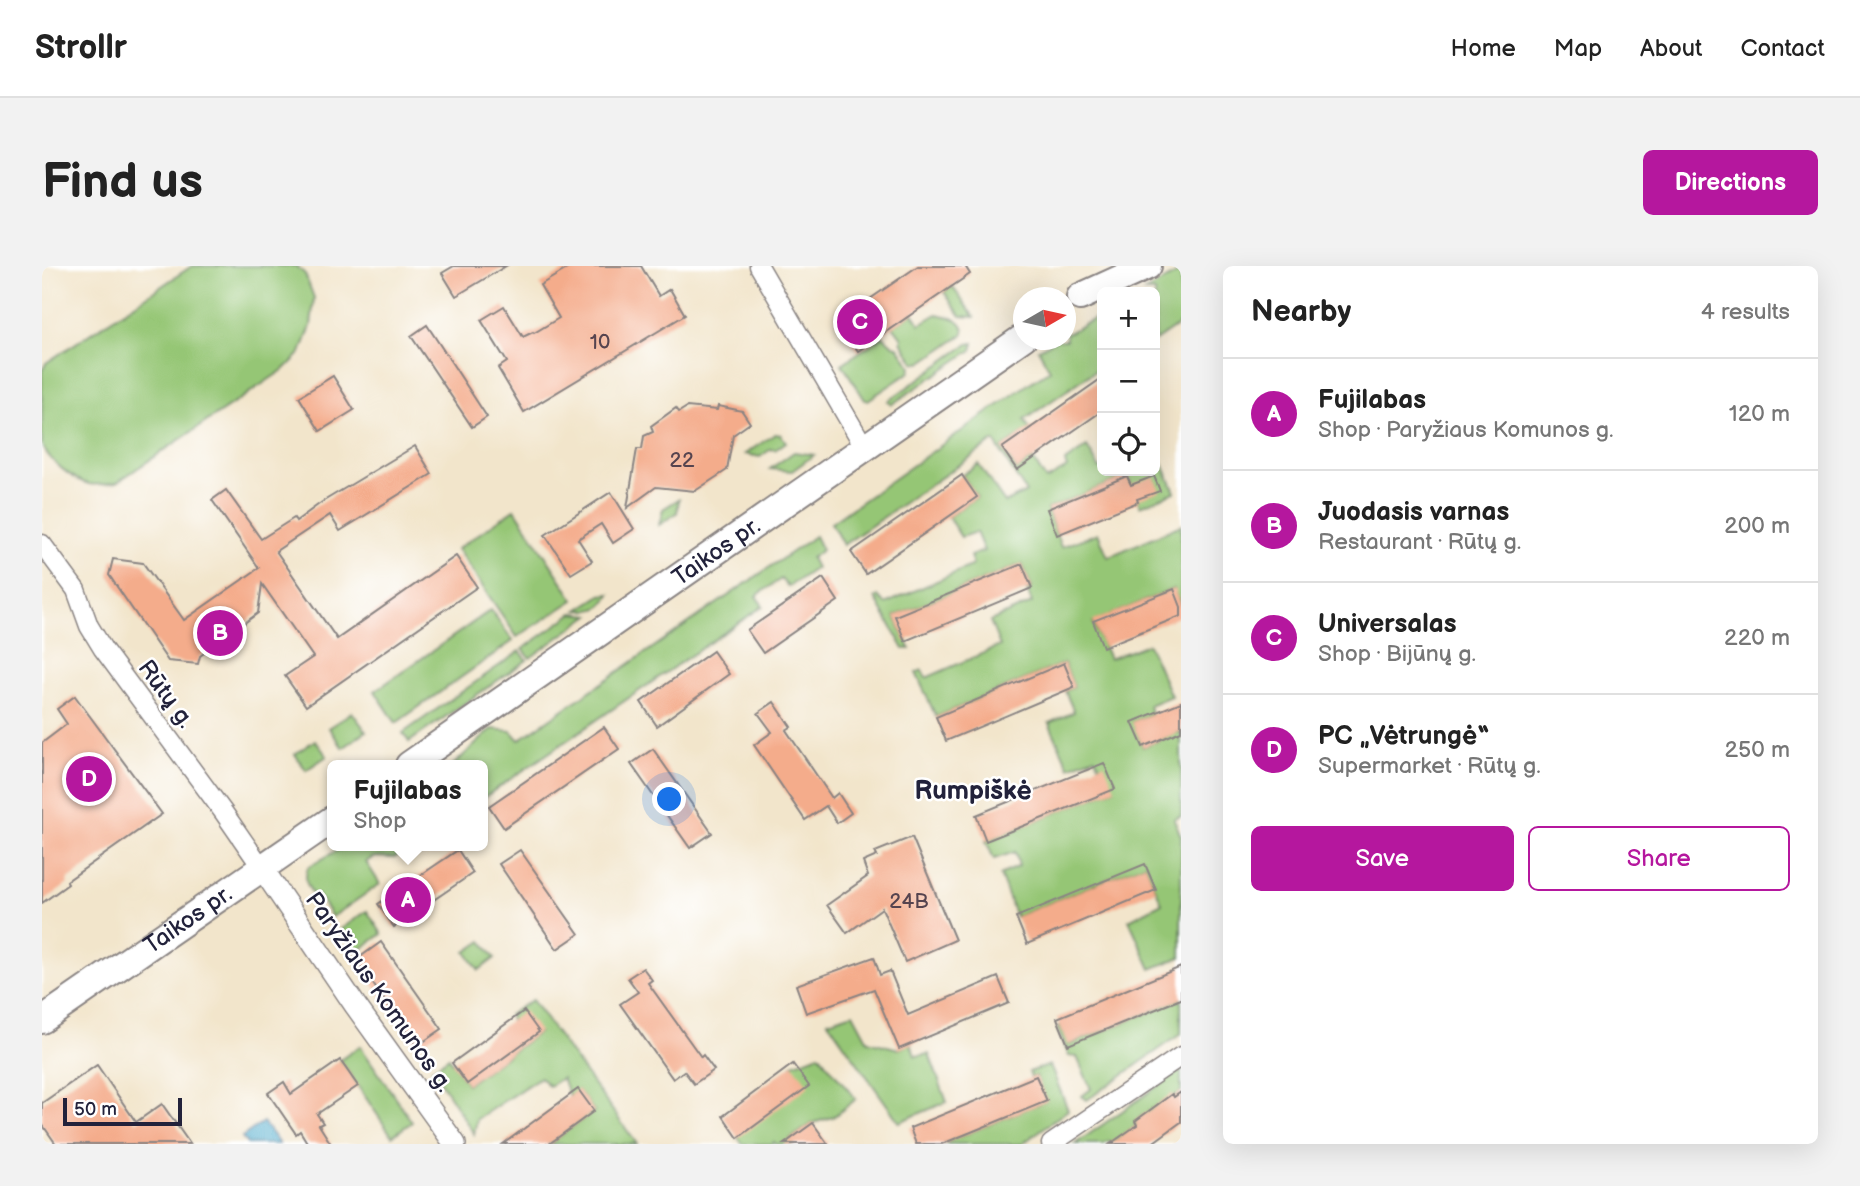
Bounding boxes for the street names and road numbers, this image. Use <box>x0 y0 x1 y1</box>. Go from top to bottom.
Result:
street label: Taikos pr. <box>666 511 765 592</box>
street label: Rūtų g. <box>132 654 200 734</box>
street label: Taikos pr. <box>138 879 237 960</box>
street label: Paryžiaus Komunos g. <box>299 886 459 1098</box>

